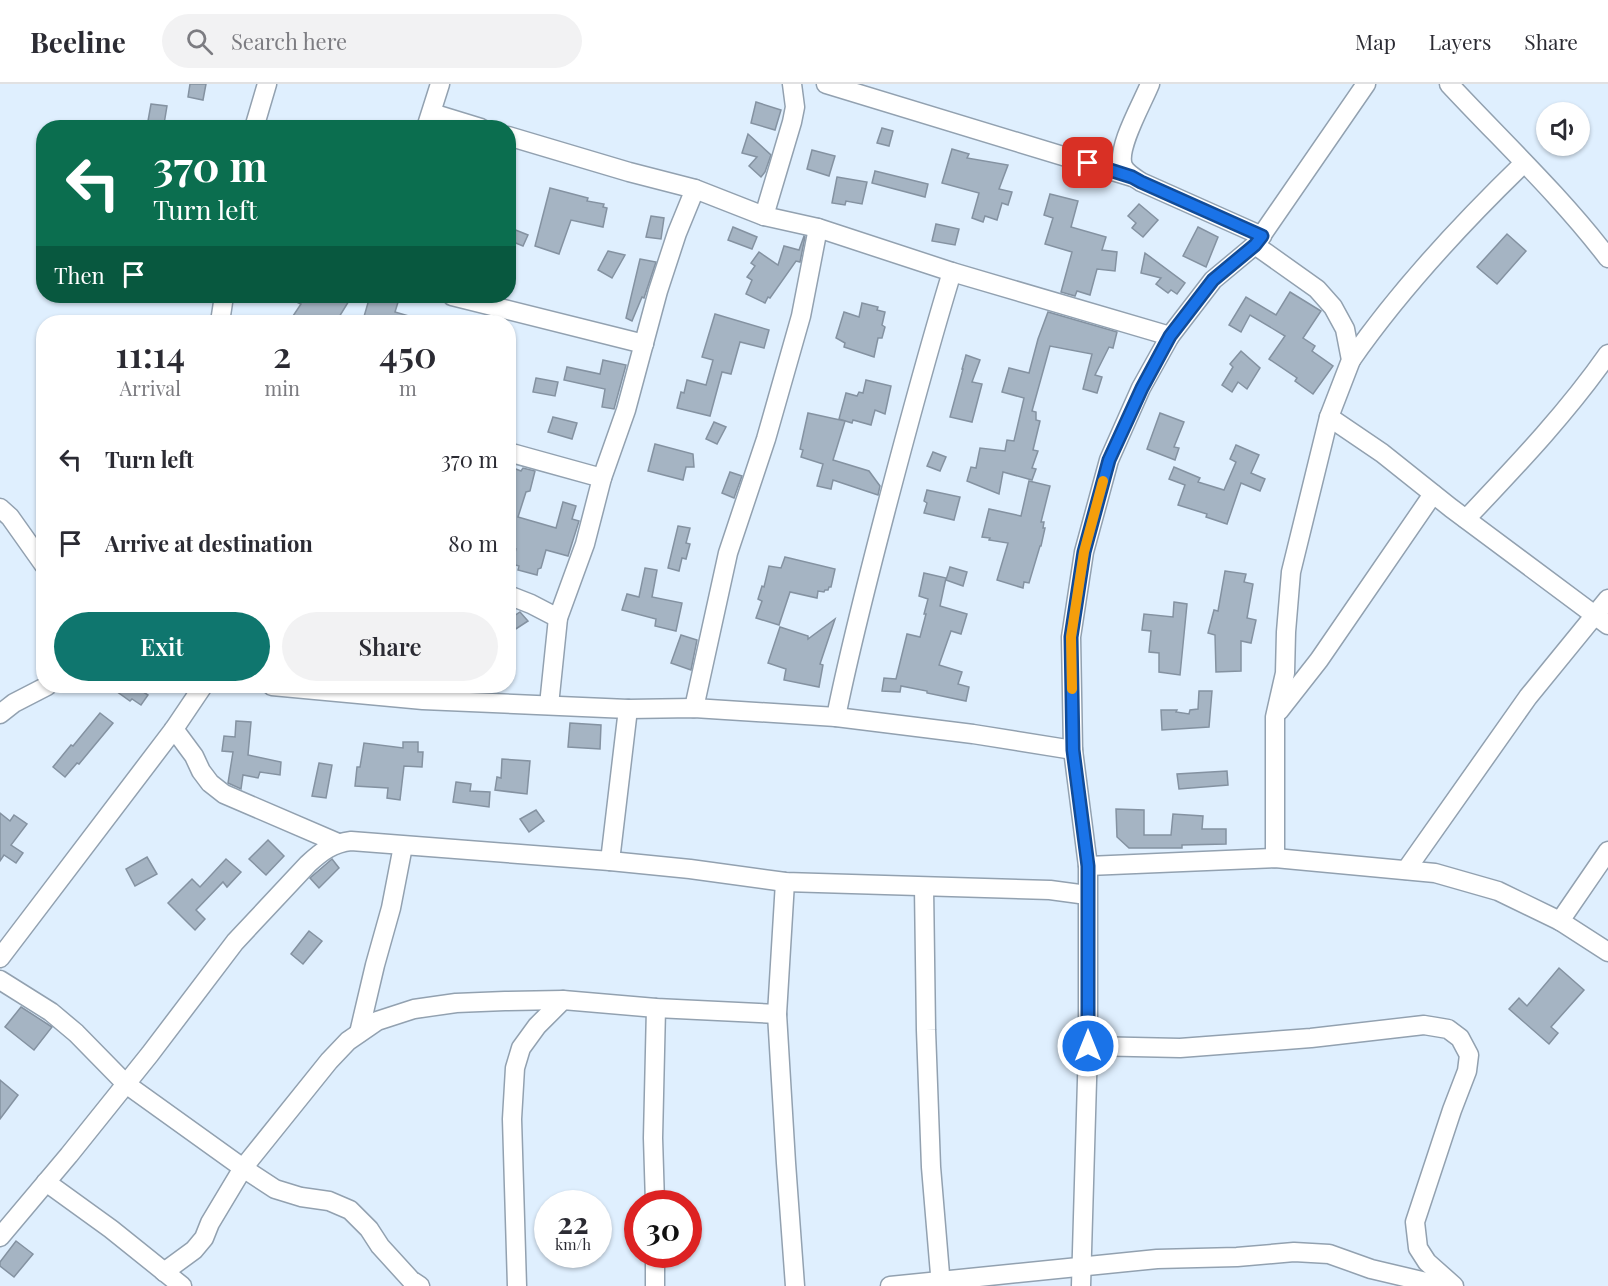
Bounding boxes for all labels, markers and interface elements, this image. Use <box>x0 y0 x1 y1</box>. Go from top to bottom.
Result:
search box <box>162 14 582 68</box>
text: Beeline <box>30 23 126 60</box>
icon: search <box>183 25 216 58</box>
text: Search here <box>231 26 347 56</box>
text: Map <box>1355 27 1396 55</box>
text: Layers <box>1429 27 1491 55</box>
text: Share <box>1524 27 1578 55</box>
map controls <box>1536 102 1590 156</box>
button: sound <box>1536 102 1590 156</box>
text: 370 m <box>153 137 268 193</box>
pin <box>1062 137 1113 188</box>
icon: left <box>54 144 132 222</box>
icon: arrive <box>1071 146 1104 179</box>
text: Turn left <box>153 191 257 227</box>
icon: arrive <box>117 258 150 291</box>
text: Then <box>54 260 105 290</box>
text: 11:14 <box>115 329 185 377</box>
text: 2 <box>273 329 291 377</box>
text: 450 <box>379 329 437 377</box>
text: Arrival <box>119 374 181 401</box>
text: min <box>264 374 300 401</box>
text: m <box>399 374 417 401</box>
icon: left <box>54 443 87 476</box>
text: Turn left <box>105 444 194 474</box>
text: 370 m <box>441 444 498 474</box>
icon: arrive <box>54 527 87 560</box>
text: Arrive at destination <box>105 528 313 558</box>
text: 80 m <box>448 528 498 558</box>
button: Exit <box>54 612 270 681</box>
button: Share <box>282 612 498 681</box>
position arrow <box>1056 1014 1120 1078</box>
speed limit sign: 30 <box>624 1190 702 1268</box>
text: 22 <box>557 1202 589 1242</box>
text: km/h <box>555 1234 591 1254</box>

